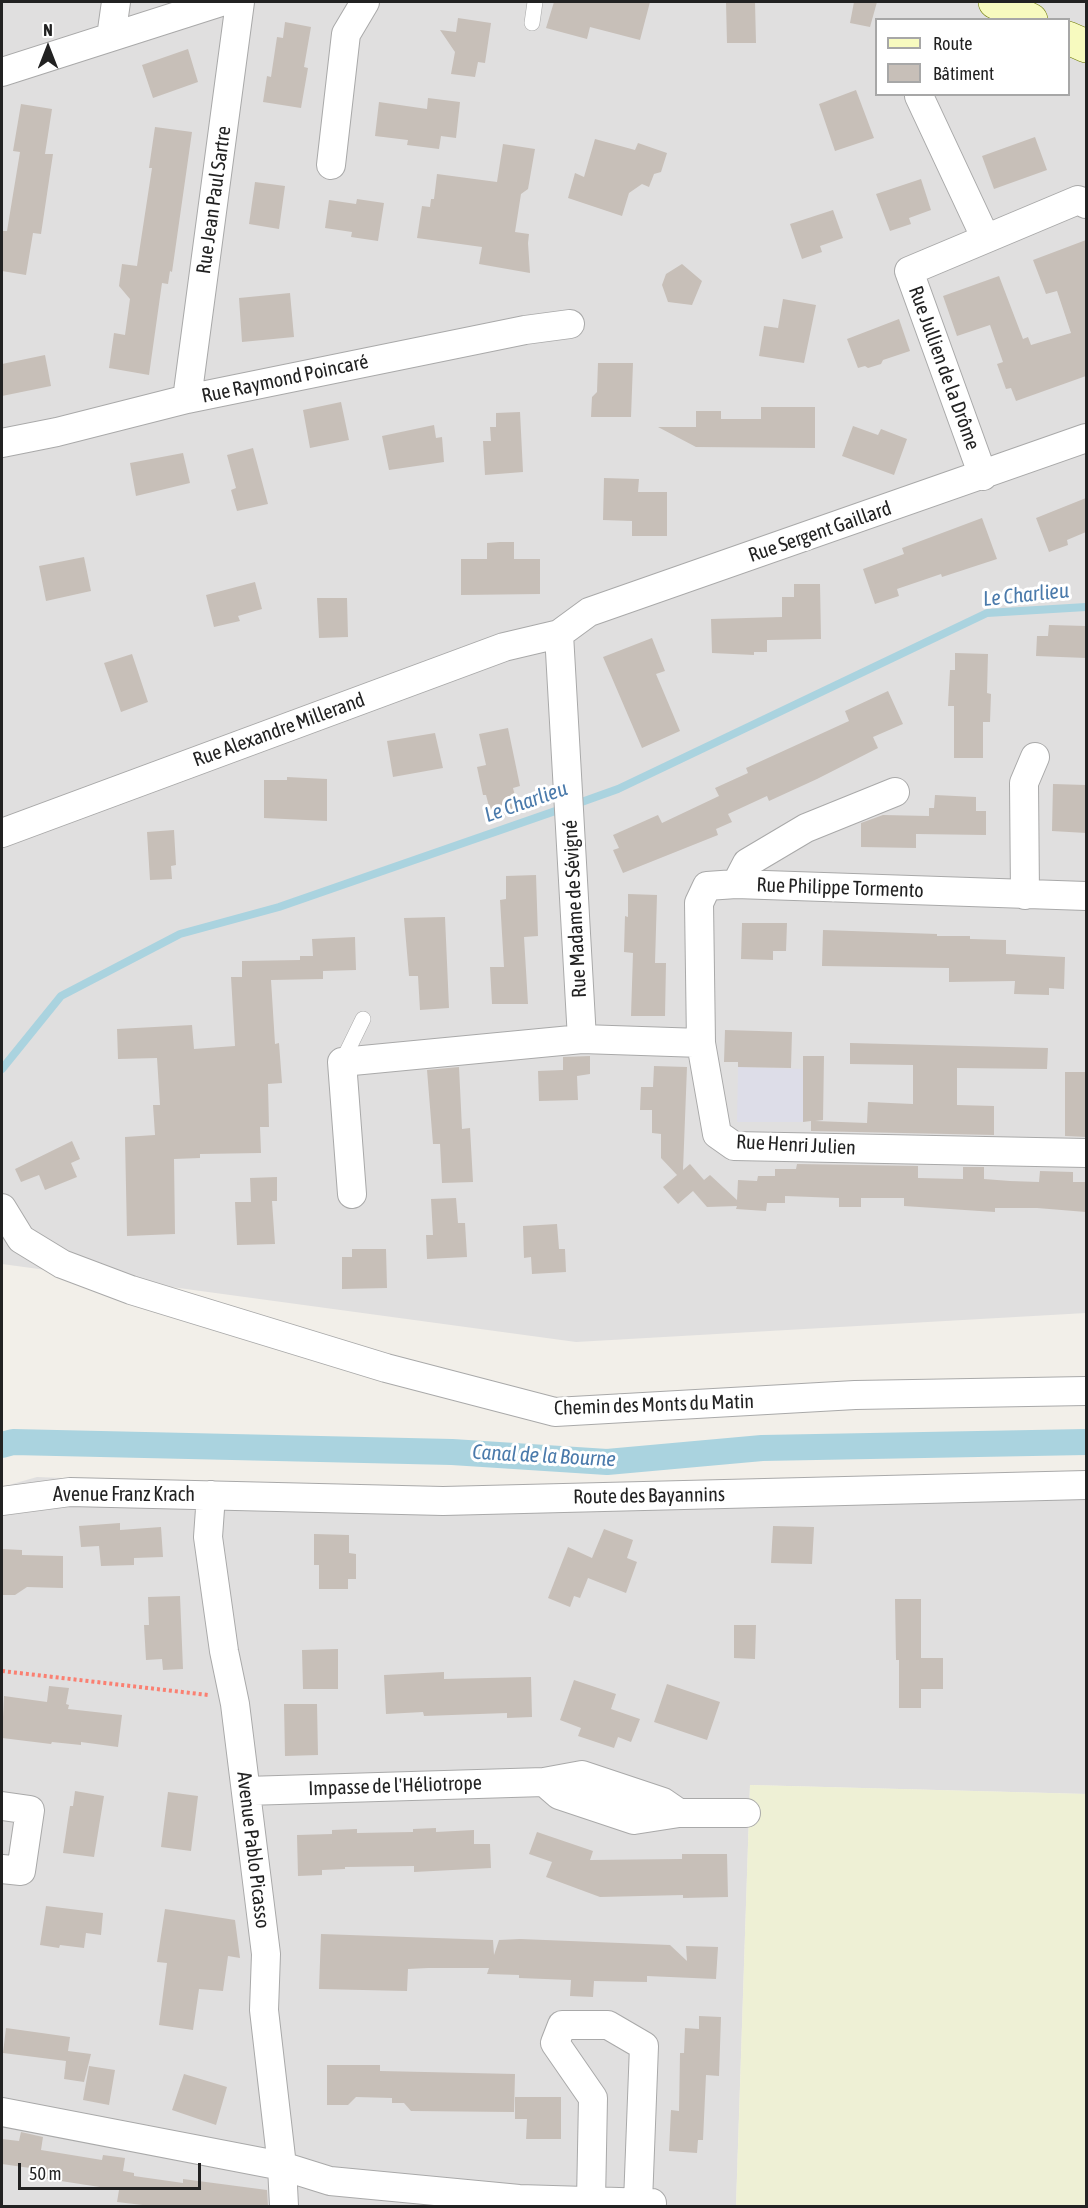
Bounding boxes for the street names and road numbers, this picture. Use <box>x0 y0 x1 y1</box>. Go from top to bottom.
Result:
street label: Rue Jean Paul Sartre <box>192 124 236 276</box>
street label: Rue Jullien de la Drôme <box>903 283 985 453</box>
street label: Rue Raymond Poincaré <box>199 350 371 408</box>
street label: Rue Sergent Gaillard <box>745 496 895 568</box>
street label: Rue Alexandre Millerand <box>190 688 368 772</box>
street label: Rue Madame de Sévigné <box>558 820 592 998</box>
street label: Rue Philippe Tormento <box>756 873 924 903</box>
street label: Rue Henri Julien <box>736 1130 856 1160</box>
street label: Chemin des Monts du Matin <box>554 1390 754 1420</box>
street label: Avenue Franz Krach <box>53 1483 195 1507</box>
street label: Route des Bayannins <box>573 1483 725 1509</box>
street label: Avenue Pablo Picasso <box>231 1770 275 1930</box>
street label: Impasse de l'Héliotrope <box>308 1771 482 1801</box>

